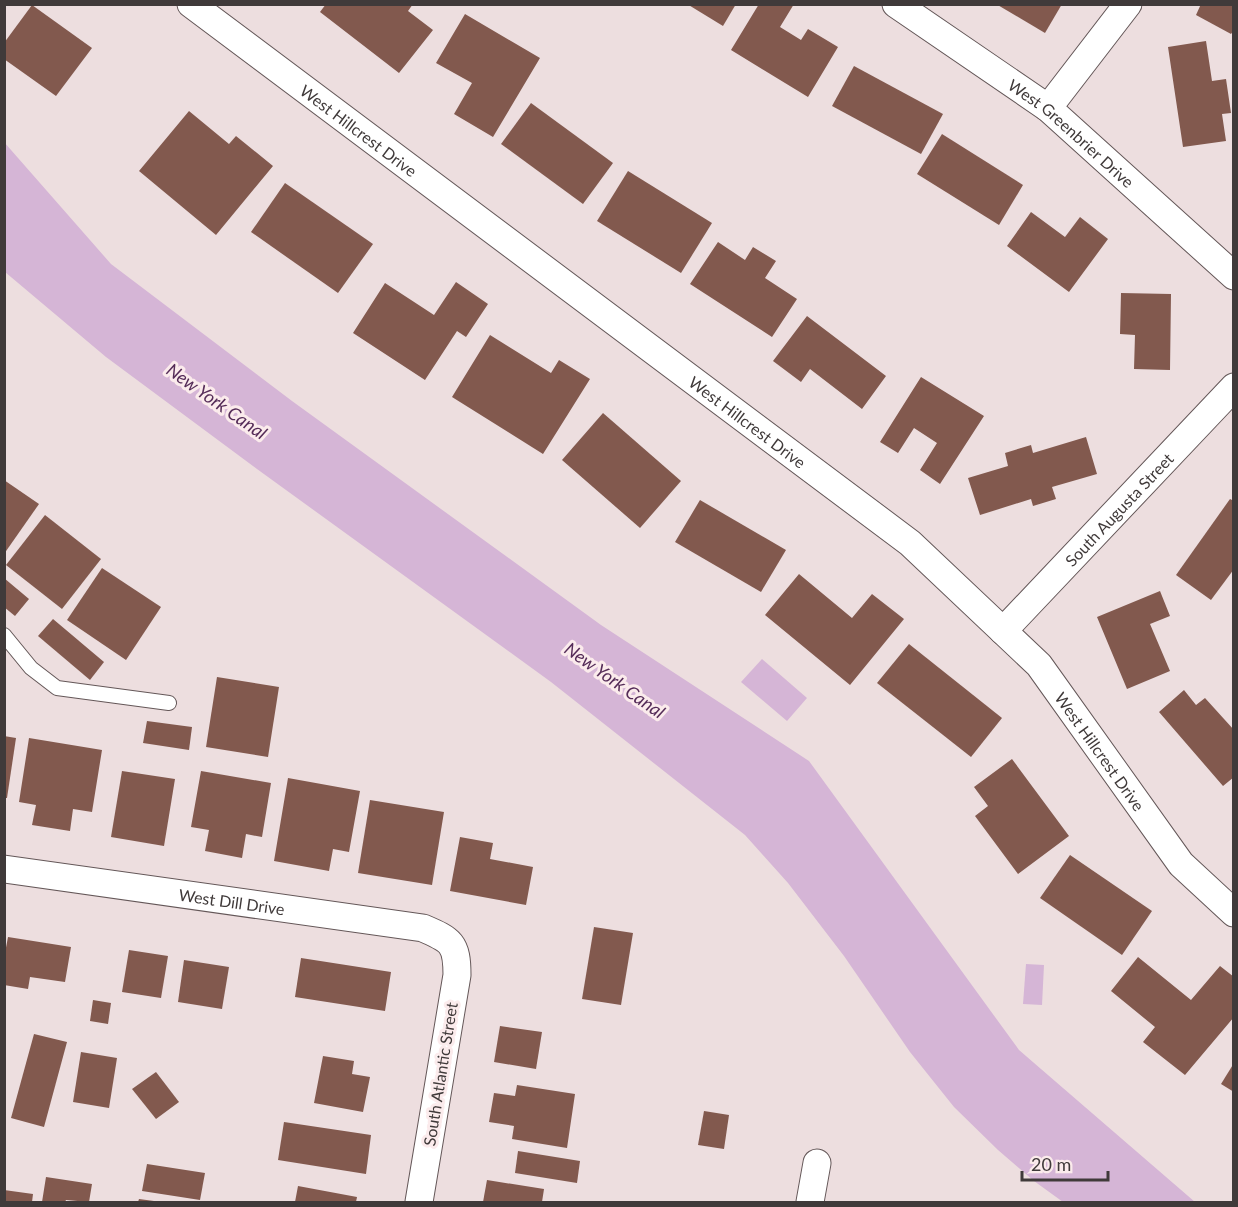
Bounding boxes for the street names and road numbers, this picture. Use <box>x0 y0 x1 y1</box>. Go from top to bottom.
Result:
street label: West Greenbrier Drive <box>1005 74 1138 191</box>
street label: West Hillcrest Drive <box>297 80 421 180</box>
street label: West Hillcrest Drive <box>686 372 810 471</box>
street label: South Augusta Street <box>1061 448 1177 570</box>
street label: West Hillcrest Drive <box>1052 688 1149 814</box>
street label: West Dill Drive <box>178 884 286 918</box>
street label: South Atlantic Street <box>419 1001 461 1147</box>

